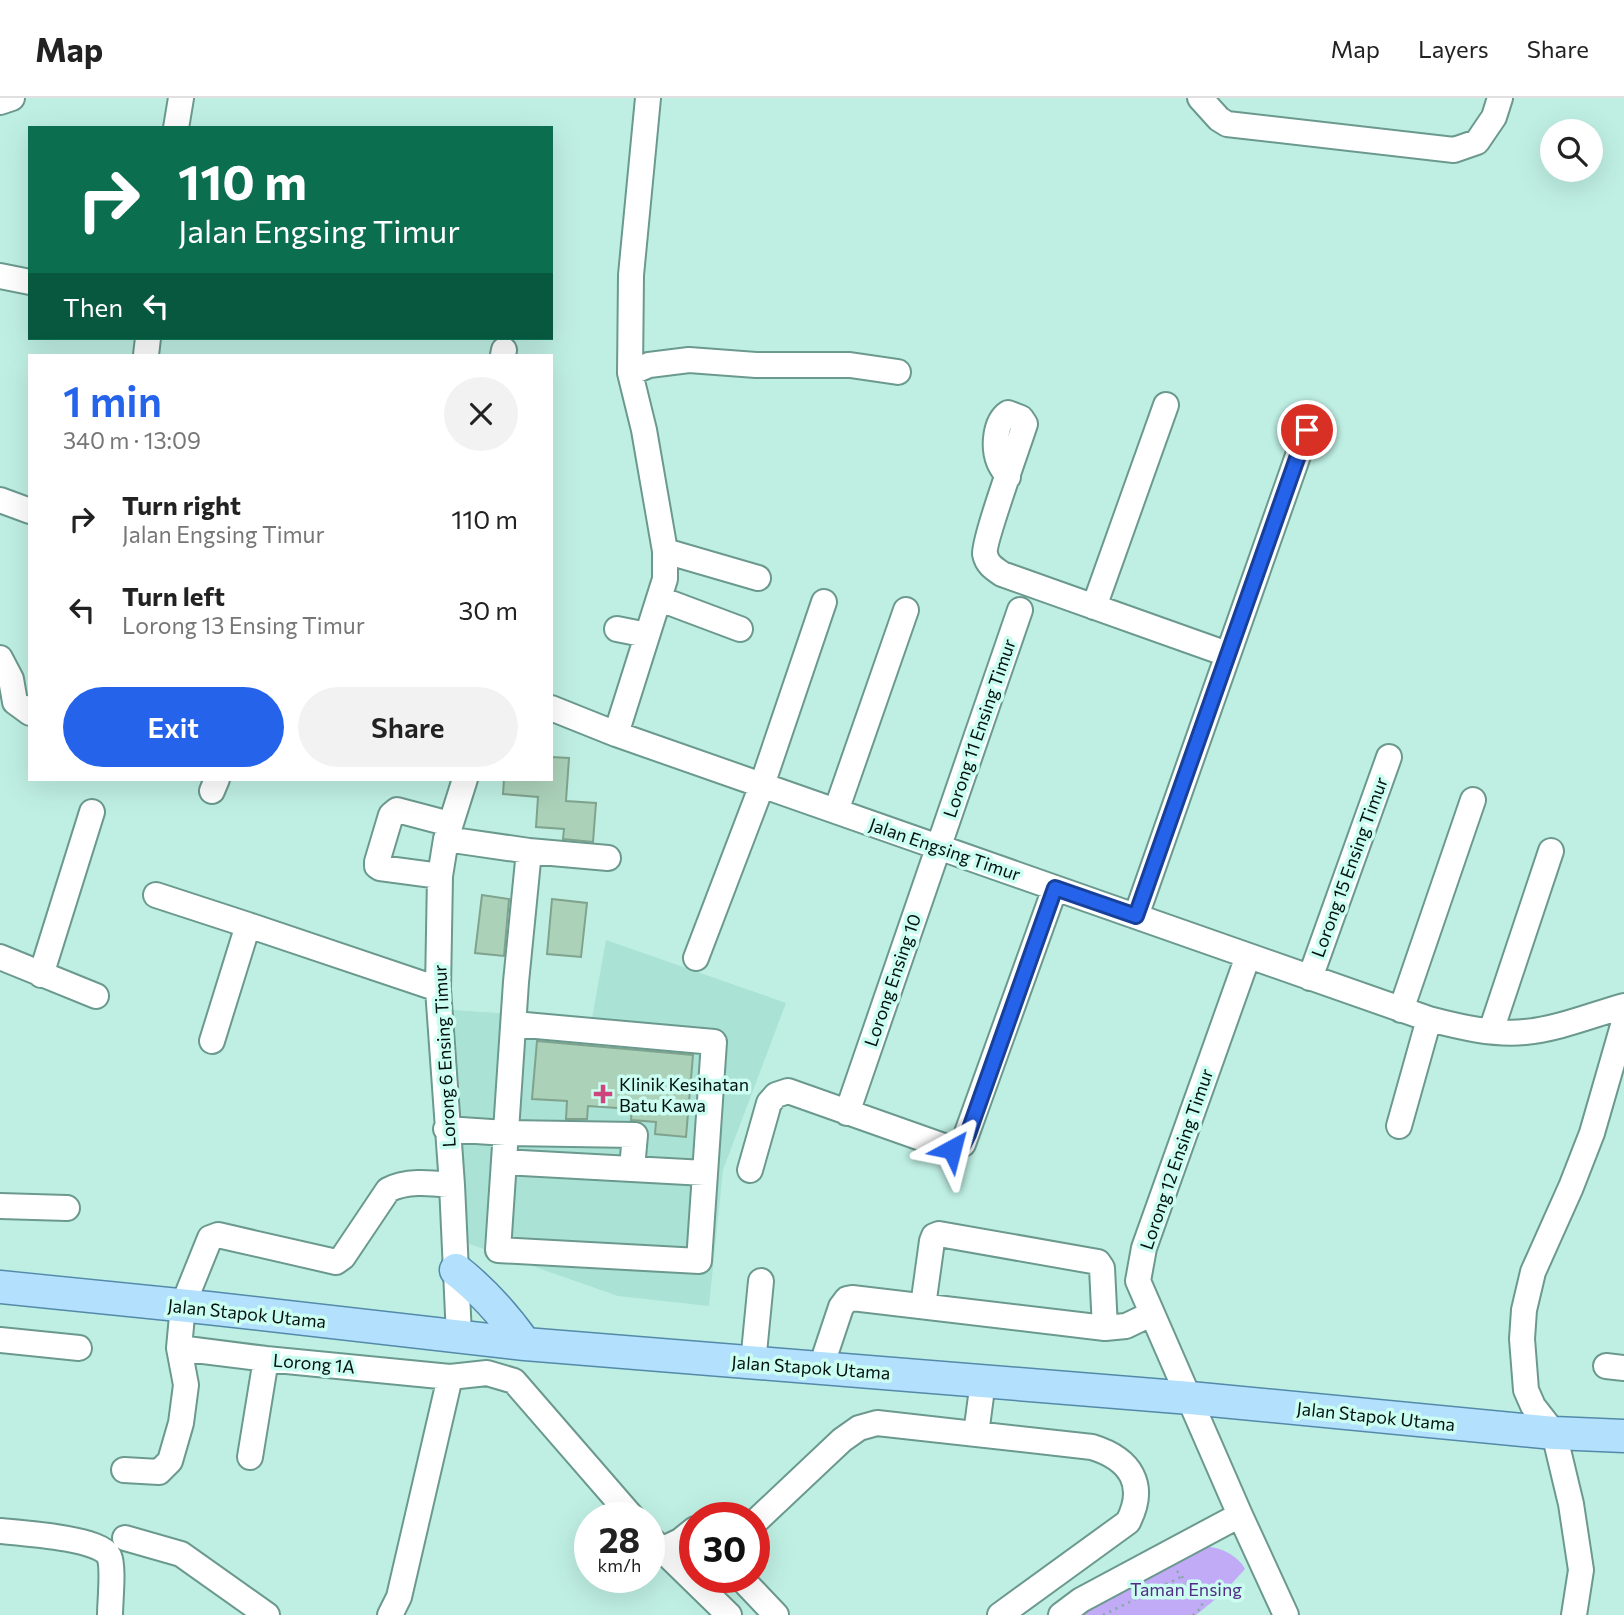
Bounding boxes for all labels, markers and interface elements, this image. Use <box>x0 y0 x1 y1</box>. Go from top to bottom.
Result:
text: Map <box>35 28 103 69</box>
text: Map <box>1331 34 1380 63</box>
text: Layers <box>1418 34 1489 63</box>
text: Share <box>1527 34 1589 63</box>
map controls <box>1540 119 1603 182</box>
button: search <box>1540 119 1603 182</box>
text: 110 m <box>178 150 307 210</box>
icon: right <box>63 154 154 245</box>
text: Jalan Engsing Timur <box>178 210 460 250</box>
icon: left <box>137 287 175 325</box>
text: Then <box>63 291 123 322</box>
text: 1 min <box>63 374 162 426</box>
button: close <box>444 377 518 451</box>
pin <box>1277 400 1337 460</box>
icon: arrive <box>1288 411 1326 449</box>
text: 340 m · 13:09 <box>63 426 201 454</box>
text: Turn right <box>122 489 241 520</box>
icon: right <box>63 500 101 538</box>
text: 110 m <box>451 503 518 534</box>
text: Jalan Engsing Timur <box>122 520 325 548</box>
text: Turn left <box>122 580 225 611</box>
icon: left <box>63 591 101 629</box>
text: 30 m <box>459 594 518 625</box>
text: Lorong 13 Ensing Timur <box>122 611 365 639</box>
street label: Lorong 11 Ensing Timur <box>938 636 1020 820</box>
button: Exit <box>63 687 284 767</box>
button: Share <box>298 687 518 767</box>
street label: Lorong 15 Ensing Timur <box>1306 774 1392 960</box>
street label: Jalan Engsing Timur <box>866 813 1024 885</box>
street label: Lorong Ensing 10 <box>859 911 925 1049</box>
street label: Lorong 6 Ensing Timur <box>428 964 460 1148</box>
street label: Lorong 12 Ensing Timur <box>1135 1066 1217 1252</box>
place label: Klinik Kesihatan Batu Kawa <box>619 1073 749 1116</box>
marker: Klinik Kesihatan Batu Kawa <box>593 1084 613 1104</box>
position arrow <box>915 1112 989 1186</box>
street label: Jalan Stapok Utama <box>167 1294 327 1332</box>
street label: Lorong 1A <box>272 1348 356 1378</box>
street label: Jalan Stapok Utama <box>731 1350 891 1384</box>
street label: Jalan Stapok Utama <box>1296 1397 1456 1435</box>
speed limit sign: 30 <box>679 1502 770 1593</box>
text: 28 <box>599 1517 640 1560</box>
text: km/h <box>598 1554 641 1576</box>
park label: Taman Ensing <box>1130 1578 1242 1600</box>

